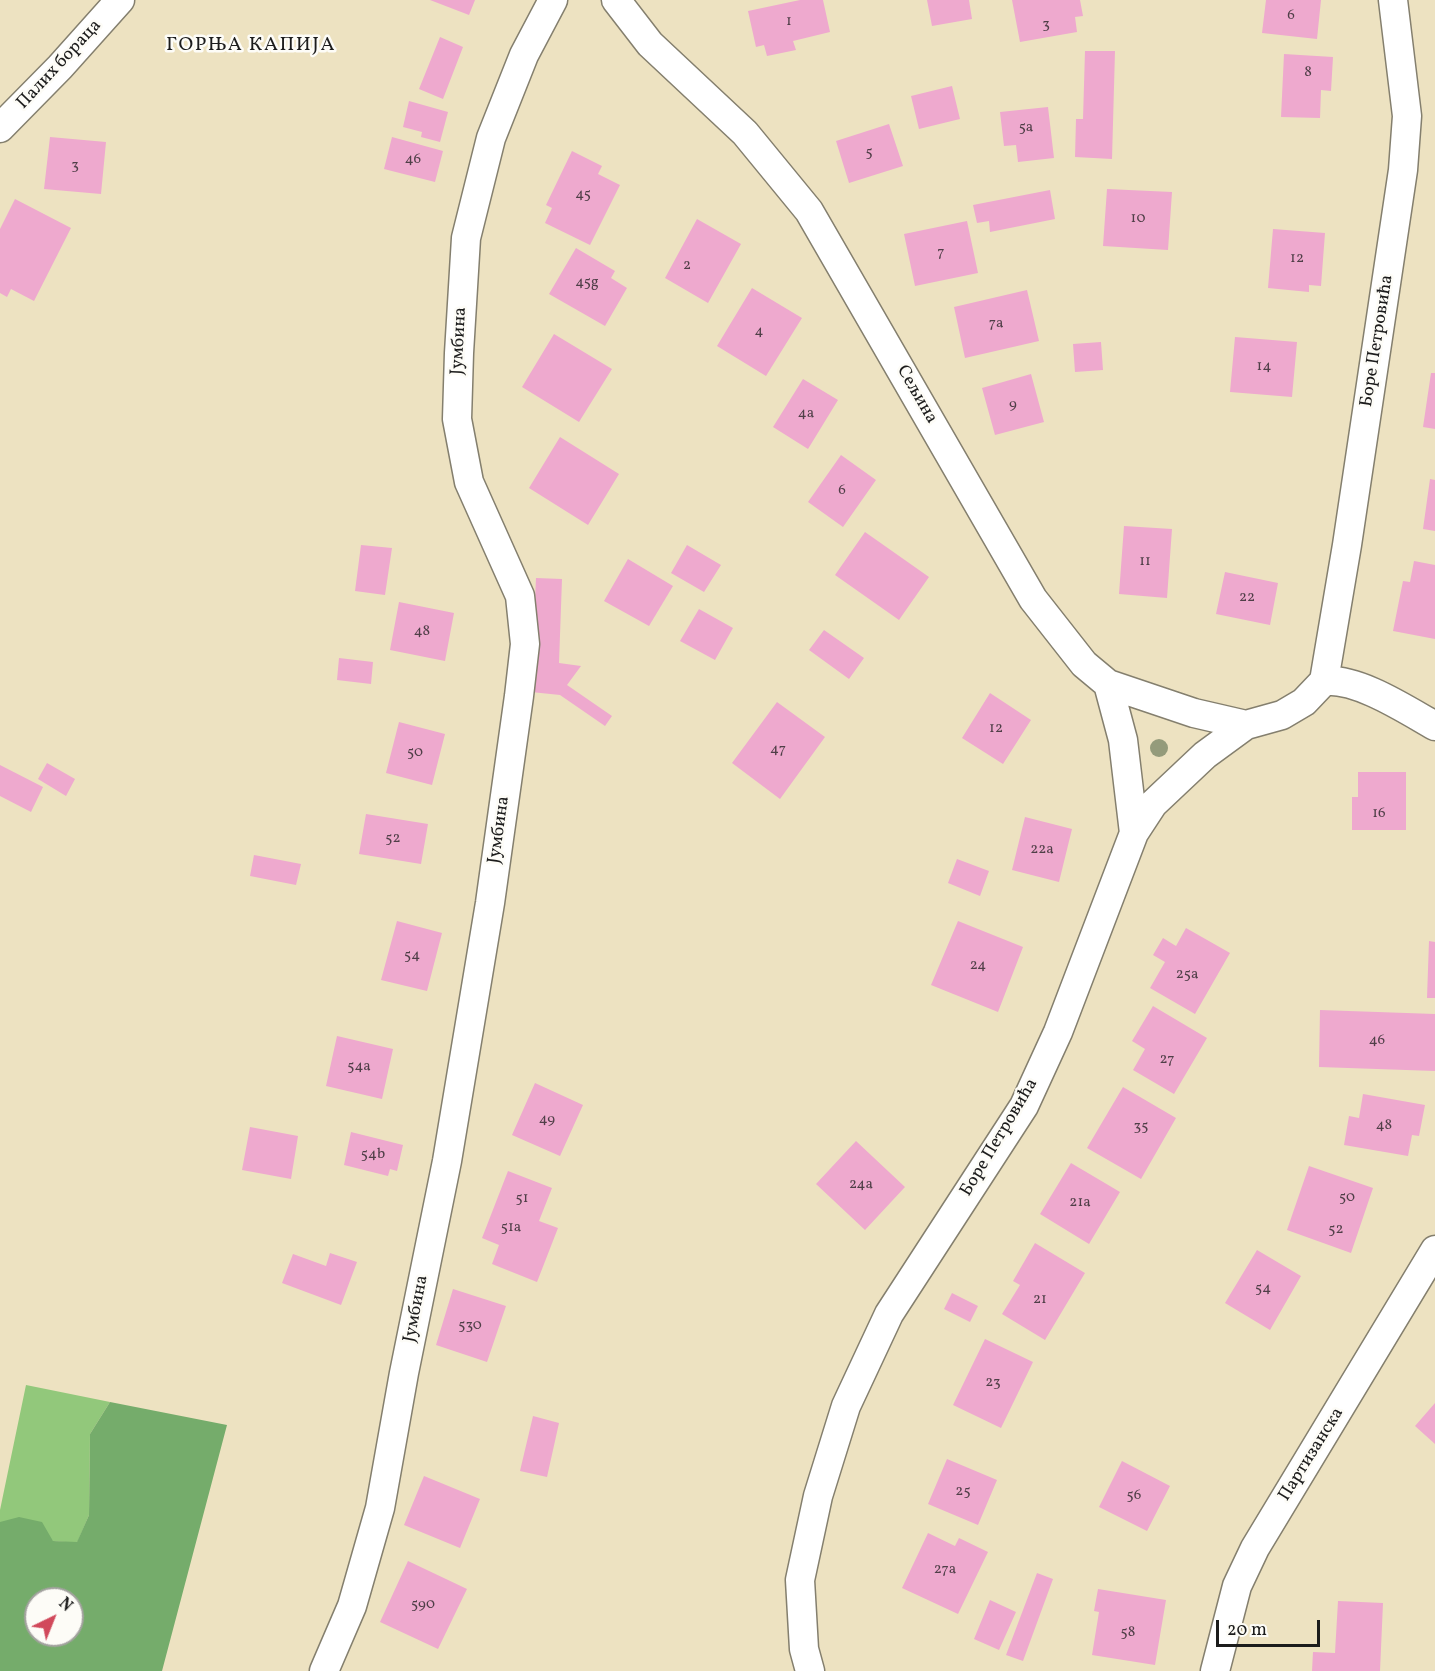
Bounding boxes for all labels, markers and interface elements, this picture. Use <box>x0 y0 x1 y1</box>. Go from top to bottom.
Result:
house number: 6 <box>1287 7 1295 25</box>
house number: 1 <box>786 13 792 31</box>
street label: Палих бораца <box>13 16 107 114</box>
house number: 3 <box>1042 16 1050 34</box>
district label: ГОРЊА КАПИЈА <box>166 34 336 58</box>
house number: 8 <box>1304 64 1312 82</box>
house number: 5a <box>1019 119 1033 137</box>
house number: 5 <box>865 144 873 162</box>
house number: 46 <box>405 151 421 169</box>
house number: 3 <box>71 157 79 175</box>
house number: 45 <box>575 186 591 204</box>
house number: 10 <box>1131 210 1145 228</box>
house number: 7 <box>937 244 945 262</box>
house number: 12 <box>1290 250 1304 268</box>
house number: 2 <box>683 257 691 275</box>
street label: Боре Петровића <box>1357 273 1399 409</box>
house number: 45g <box>575 274 599 292</box>
street label: Јумбина <box>447 306 473 376</box>
house number: 7a <box>989 315 1003 333</box>
house number: 4 <box>755 323 763 341</box>
house number: 14 <box>1257 358 1271 376</box>
street label: Сељина <box>891 362 941 428</box>
house number: 9 <box>1009 396 1017 414</box>
house number: 4a <box>798 405 814 423</box>
house number: 6 <box>838 482 846 500</box>
house number: 11 <box>1139 553 1151 571</box>
house number: 22 <box>1239 589 1255 607</box>
house number: 48 <box>414 623 430 641</box>
house number: 12 <box>989 720 1003 738</box>
house number: 47 <box>770 741 786 759</box>
house number: 50 <box>407 744 423 762</box>
street label: Јумбина <box>485 795 515 865</box>
house number: 16 <box>1372 805 1386 823</box>
house number: 52 <box>385 830 401 848</box>
house number: 22a <box>1030 841 1054 859</box>
house number: 54 <box>404 947 420 965</box>
house number: 24 <box>970 957 986 975</box>
house number: 25a <box>1176 966 1198 984</box>
house number: 46 <box>1369 1032 1385 1050</box>
house number: 27 <box>1160 1051 1174 1069</box>
house number: 54a <box>347 1058 371 1076</box>
street label: Боре Петровића <box>956 1075 1044 1201</box>
house number: 49 <box>539 1111 555 1129</box>
house number: 48 <box>1376 1117 1392 1135</box>
house number: 35 <box>1134 1118 1148 1136</box>
house number: 54b <box>361 1146 385 1164</box>
house number: 24a <box>849 1176 873 1194</box>
house number: 50 <box>1339 1189 1355 1207</box>
house number: 51 <box>515 1190 529 1208</box>
house number: 21a <box>1069 1194 1091 1212</box>
house number: 51a <box>501 1219 521 1237</box>
house number: 52 <box>1328 1221 1344 1239</box>
street label: Јумбина <box>400 1274 434 1344</box>
house number: 54 <box>1255 1280 1271 1298</box>
house number: 21 <box>1033 1291 1047 1309</box>
house number: 530 <box>458 1317 482 1335</box>
house number: 23 <box>985 1374 1001 1392</box>
street label: Партизанска <box>1275 1404 1349 1506</box>
house number: 25 <box>955 1483 971 1501</box>
house number: 56 <box>1127 1487 1141 1505</box>
house number: 27a <box>934 1561 956 1579</box>
north arrow <box>24 1587 84 1647</box>
text: N <box>53 1593 77 1617</box>
house number: 590 <box>411 1596 435 1614</box>
scale bar <box>1219 1608 1322 1646</box>
text: 20 m <box>1227 1618 1267 1643</box>
house number: 58 <box>1121 1624 1135 1642</box>

